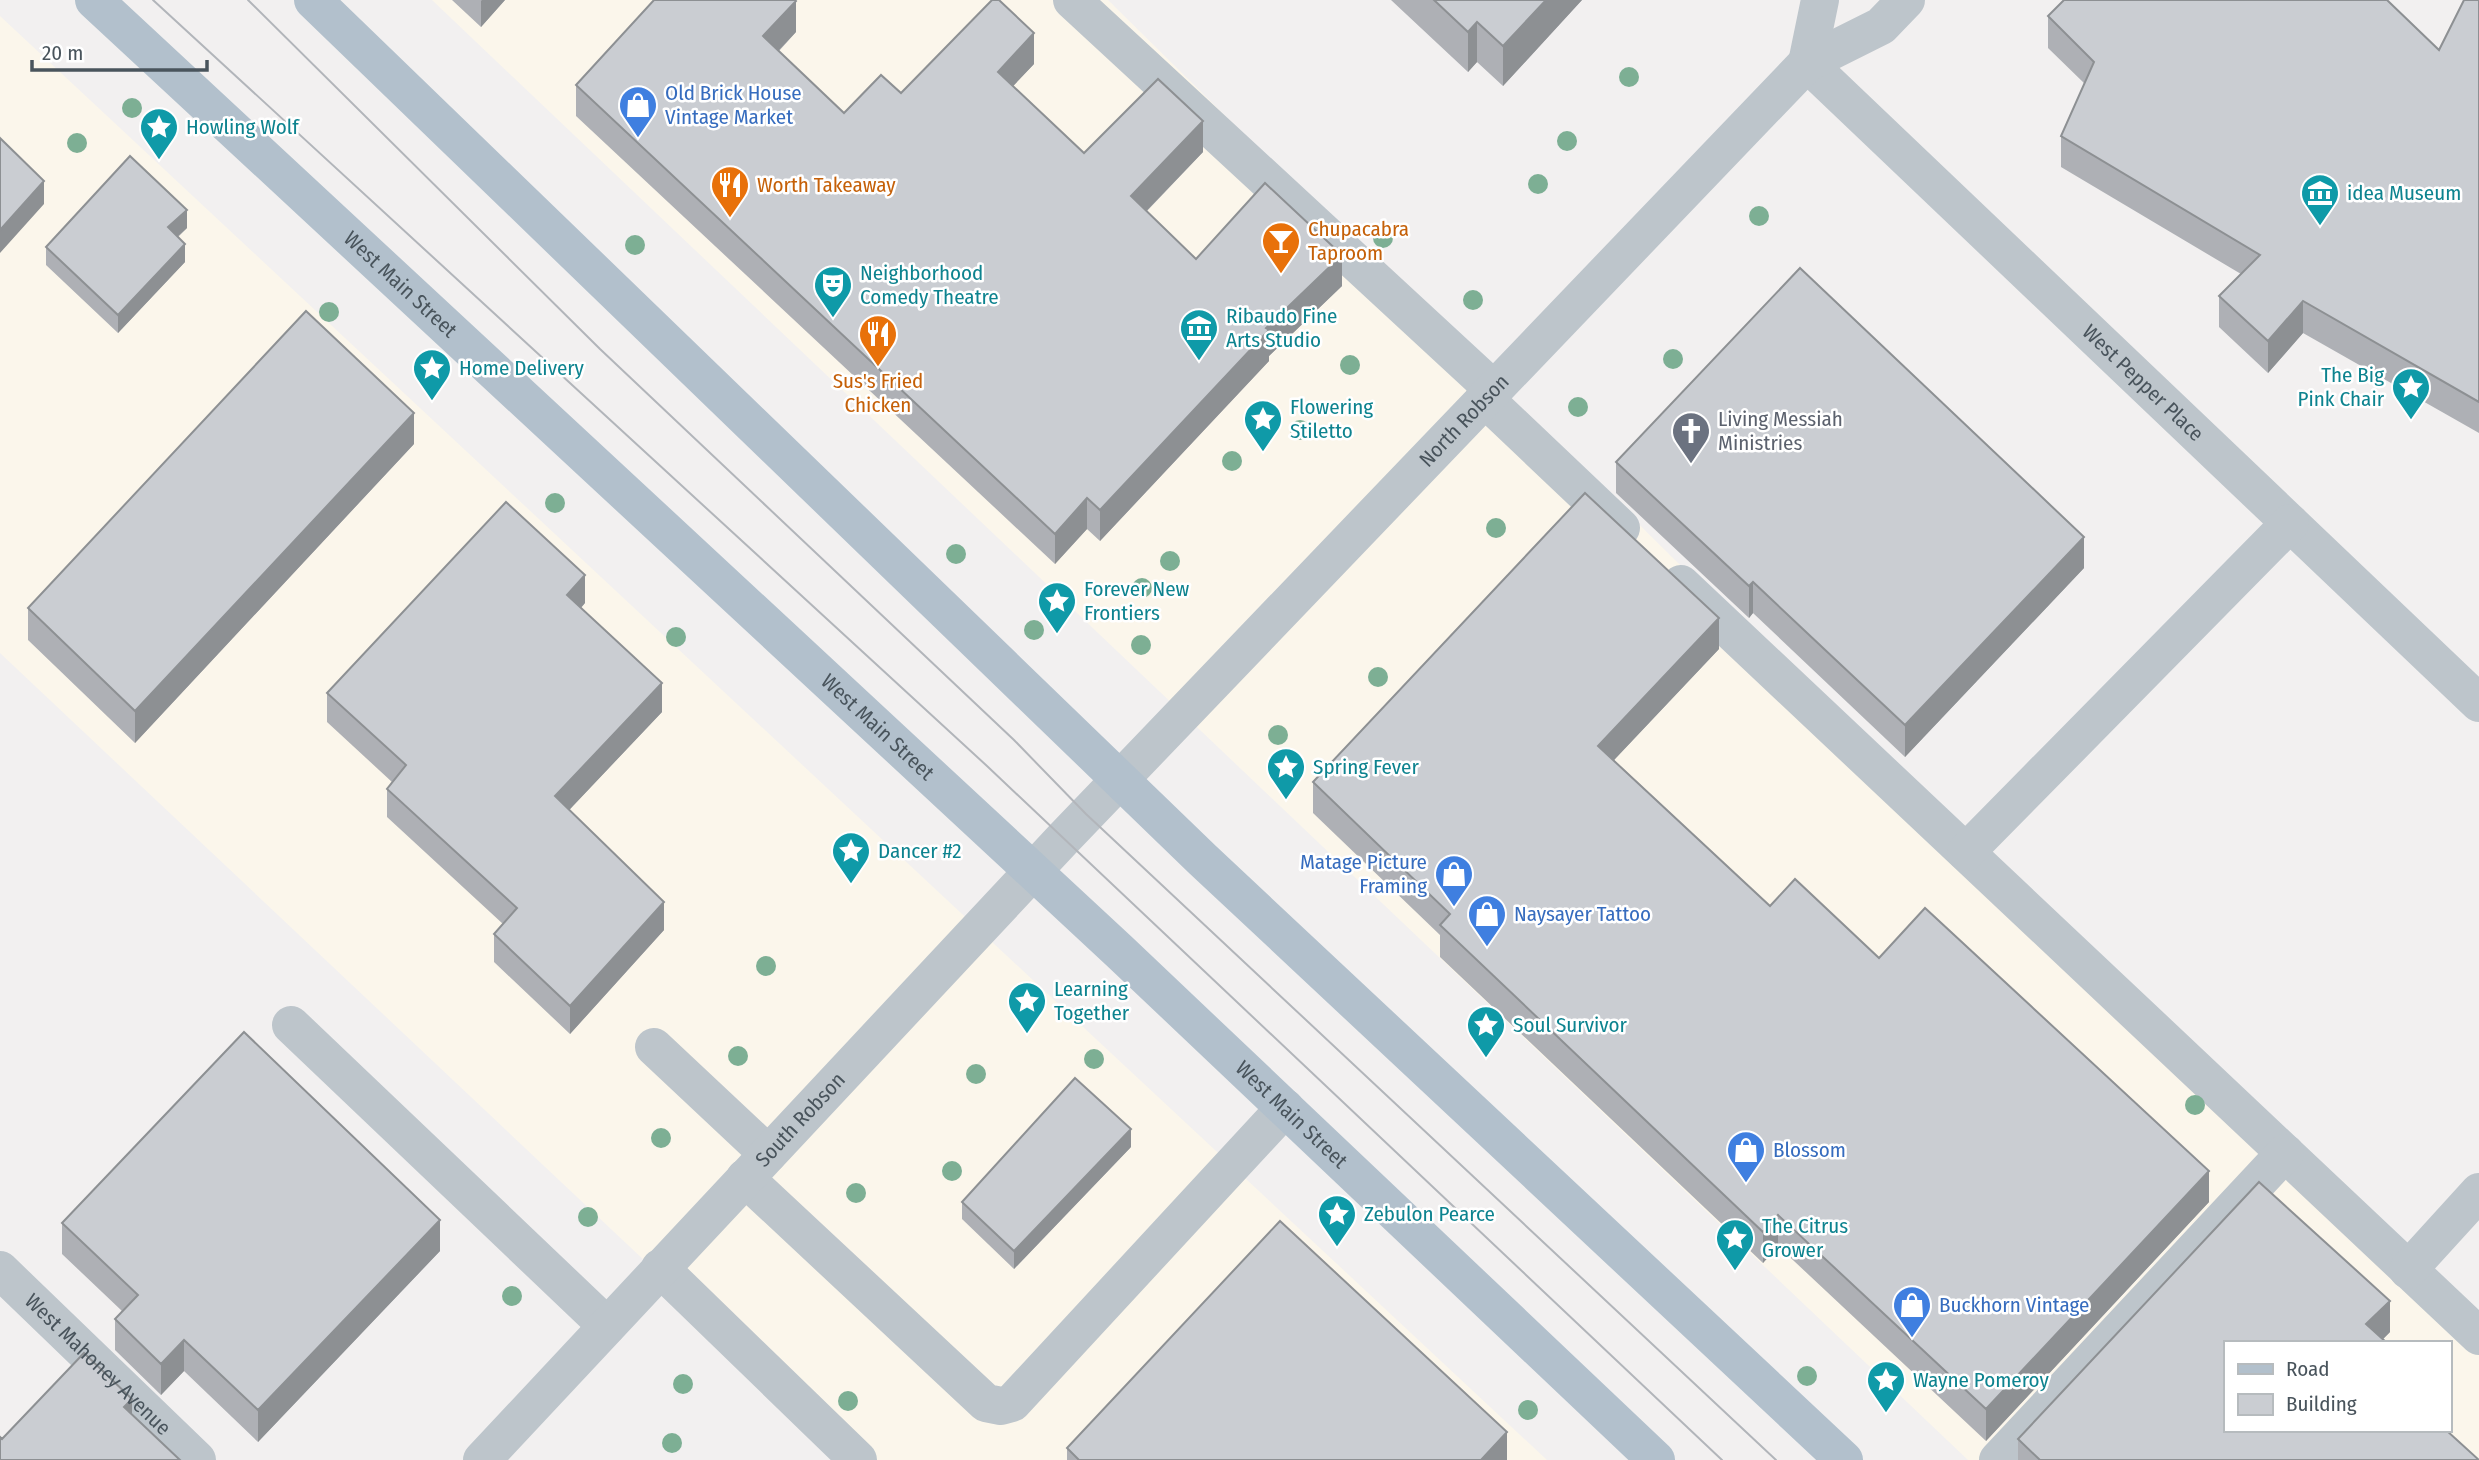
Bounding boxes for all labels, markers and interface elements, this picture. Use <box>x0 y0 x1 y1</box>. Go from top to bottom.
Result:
scale bar <box>32 28 206 72</box>
text: 20 m <box>42 40 83 66</box>
place label: Old Brick House Vintage Market <box>665 80 802 130</box>
shop icon: Old Brick House Vintage Market <box>617 84 659 139</box>
place icon: Howling Wolf <box>138 106 180 161</box>
place label: Howling Wolf <box>186 114 300 140</box>
restaurant icon: Worth Takeaway <box>709 164 751 219</box>
place label: Worth Takeaway <box>757 172 896 198</box>
museum icon: idea Museum <box>2299 172 2341 227</box>
place label: idea Museum <box>2347 180 2461 206</box>
place label: Chupacabra Taproom <box>1308 216 1409 266</box>
bar icon: Chupacabra Taproom <box>1260 220 1302 275</box>
street label: West Main Street <box>338 225 462 343</box>
place label: Neighborhood Comedy Theatre <box>860 260 999 310</box>
theatre icon: Neighborhood Comedy Theatre <box>812 264 854 319</box>
place label: Ribaudo Fine Arts Studio <box>1226 303 1338 353</box>
museum icon: Ribaudo Fine Arts Studio <box>1178 307 1220 362</box>
restaurant icon: Sus's Fried Chicken <box>857 313 899 368</box>
street label: West Pepper Place <box>2077 319 2209 447</box>
place icon: Home Delivery <box>411 347 453 402</box>
place label: Home Delivery <box>459 355 585 381</box>
place label: The Big Pink Chair <box>2298 362 2385 412</box>
place icon: The Big Pink Chair <box>2390 366 2432 421</box>
place label: Sus's Fried Chicken <box>833 368 923 418</box>
street label: North Robson <box>1414 369 1515 472</box>
place label: Flowering Stiletto <box>1290 394 1373 444</box>
place icon: Flowering Stiletto <box>1242 398 1284 453</box>
place label: Living Messiah Ministries <box>1718 406 1843 456</box>
church icon: Living Messiah Ministries <box>1670 410 1712 465</box>
place label: Forever New Frontiers <box>1084 576 1190 626</box>
place icon: Forever New Frontiers <box>1036 580 1078 635</box>
street label: West Main Street <box>816 668 940 786</box>
place icon: Spring Fever <box>1265 746 1307 801</box>
place label: Spring Fever <box>1313 754 1419 780</box>
place icon: Dancer #2 <box>830 830 872 885</box>
place label: Dancer #2 <box>878 838 962 864</box>
place label: Matage Picture Framing <box>1300 849 1427 899</box>
shop icon: Matage Picture Framing <box>1433 853 1475 908</box>
shop icon: Naysayer Tattoo <box>1466 893 1508 948</box>
place label: Naysayer Tattoo <box>1514 901 1651 927</box>
place label: Learning Together <box>1054 976 1130 1026</box>
place icon: Learning Together <box>1006 980 1048 1035</box>
place icon: Soul Survivor <box>1465 1004 1507 1059</box>
place label: Soul Survivor <box>1513 1012 1628 1038</box>
street label: West Main Street <box>1230 1055 1353 1174</box>
street label: South Robson <box>750 1067 851 1172</box>
shop icon: Blossom <box>1725 1129 1767 1184</box>
place label: Blossom <box>1773 1137 1846 1163</box>
place icon: Zebulon Pearce <box>1316 1193 1358 1248</box>
place label: Zebulon Pearce <box>1364 1201 1495 1227</box>
place label: The Citrus Grower <box>1762 1213 1848 1263</box>
place icon: The Citrus Grower <box>1714 1217 1756 1272</box>
shop icon: Buckhorn Vintage <box>1891 1284 1933 1339</box>
street label: West Mahoney Avenue <box>19 1288 176 1441</box>
place label: Buckhorn Vintage <box>1939 1292 2089 1318</box>
legend <box>2224 1341 2451 1432</box>
text: Road <box>2286 1356 2330 1382</box>
place icon: Wayne Pomeroy <box>1865 1359 1907 1414</box>
place label: Wayne Pomeroy <box>1913 1367 2049 1393</box>
text: Building <box>2286 1391 2357 1417</box>

